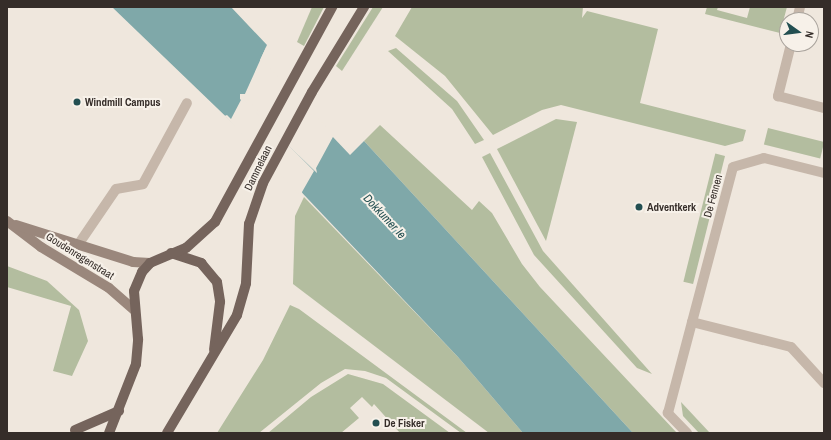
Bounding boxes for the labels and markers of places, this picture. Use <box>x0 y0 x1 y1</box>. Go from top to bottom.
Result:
place label: Windmill Campus <box>85 95 161 109</box>
marker: Windmill Campus <box>72 97 82 107</box>
place label: Adventkerk <box>647 200 696 214</box>
marker: Adventkerk <box>634 202 644 212</box>
place label: De Fisker <box>384 416 425 430</box>
marker: De Fisker <box>371 418 381 428</box>

